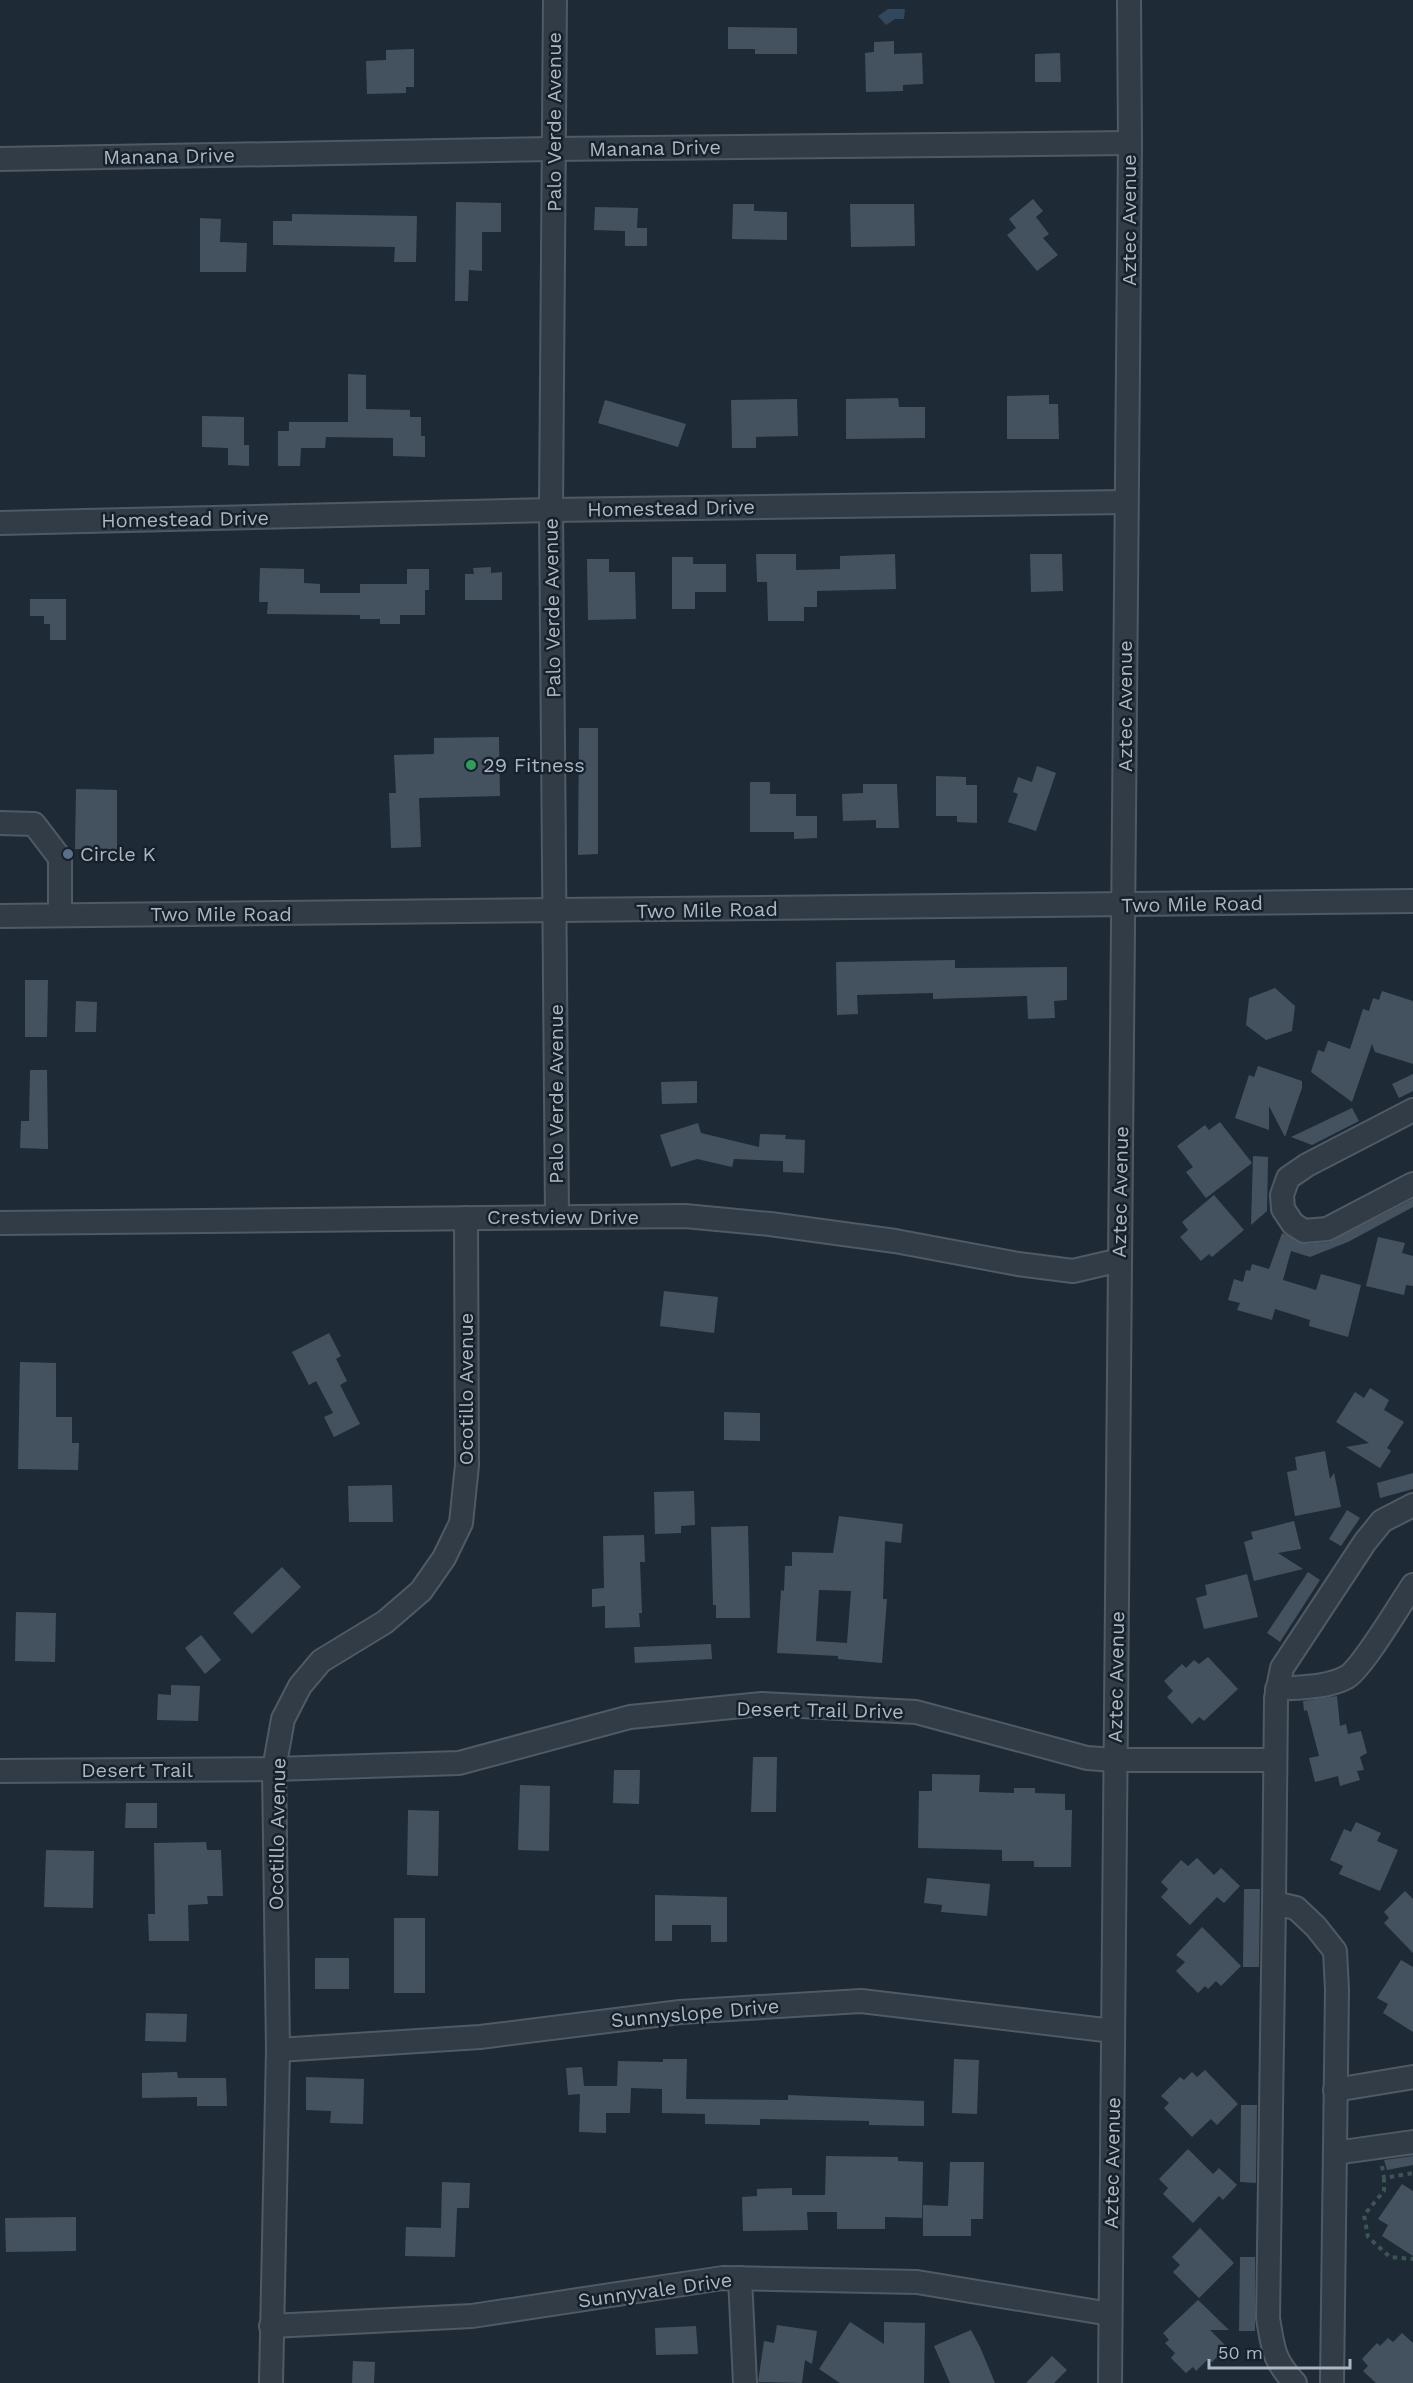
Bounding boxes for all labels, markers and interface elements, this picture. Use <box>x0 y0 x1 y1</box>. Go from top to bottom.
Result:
street label: Palo Verde Avenue <box>542 32 566 212</box>
street label: Manana Drive <box>589 135 721 161</box>
street label: Manana Drive <box>103 143 235 169</box>
street label: Aztec Avenue <box>1117 154 1141 286</box>
street label: Homestead Drive <box>587 495 755 521</box>
street label: Homestead Drive <box>101 506 269 532</box>
street label: Palo Verde Avenue <box>538 518 566 698</box>
street label: Aztec Avenue <box>1113 640 1137 772</box>
place label: 29 Fitness <box>483 753 585 777</box>
marker: 29 Fitness <box>464 758 478 772</box>
place label: Circle K <box>80 842 156 866</box>
marker: Circle K <box>61 847 75 861</box>
street label: Two Mile Road <box>1121 891 1263 917</box>
street label: Two Mile Road <box>636 897 778 923</box>
street label: Two Mile Road <box>150 902 292 926</box>
street label: Palo Verde Avenue <box>544 1004 568 1184</box>
street label: Aztec Avenue <box>1107 1126 1133 1258</box>
street label: Crestview Drive <box>487 1205 639 1229</box>
street label: Ocotillo Avenue <box>454 1313 478 1465</box>
street label: Aztec Avenue <box>1103 1611 1129 1743</box>
street label: Desert Trail Drive <box>736 1697 904 1723</box>
street label: Ocotillo Avenue <box>264 1757 290 1911</box>
street label: Desert Trail <box>81 1758 193 1782</box>
street label: Sunnyslope Drive <box>610 1994 780 2032</box>
street label: Aztec Avenue <box>1099 2097 1125 2229</box>
street label: Sunnyvale Drive <box>576 2267 734 2313</box>
scale bar <box>1209 2332 1350 2370</box>
text: 50 m <box>1218 2342 1263 2363</box>

